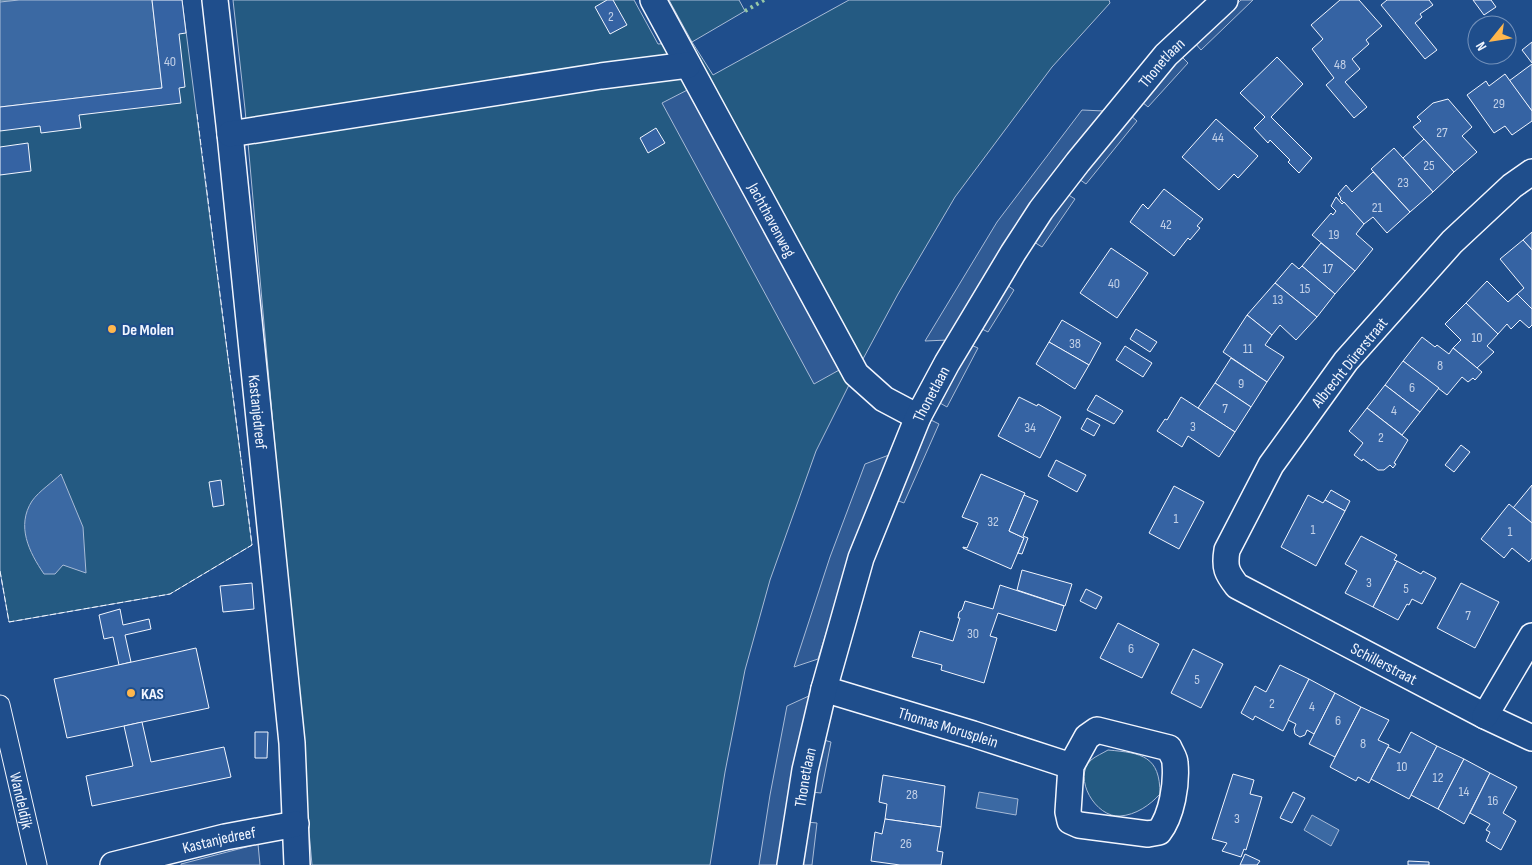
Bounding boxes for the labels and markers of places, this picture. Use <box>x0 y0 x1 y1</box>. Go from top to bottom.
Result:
place label: De Molen <box>122 321 174 340</box>
marker: De Molen <box>106 323 118 335</box>
place label: KAS <box>141 685 164 704</box>
marker: KAS <box>125 687 137 699</box>

